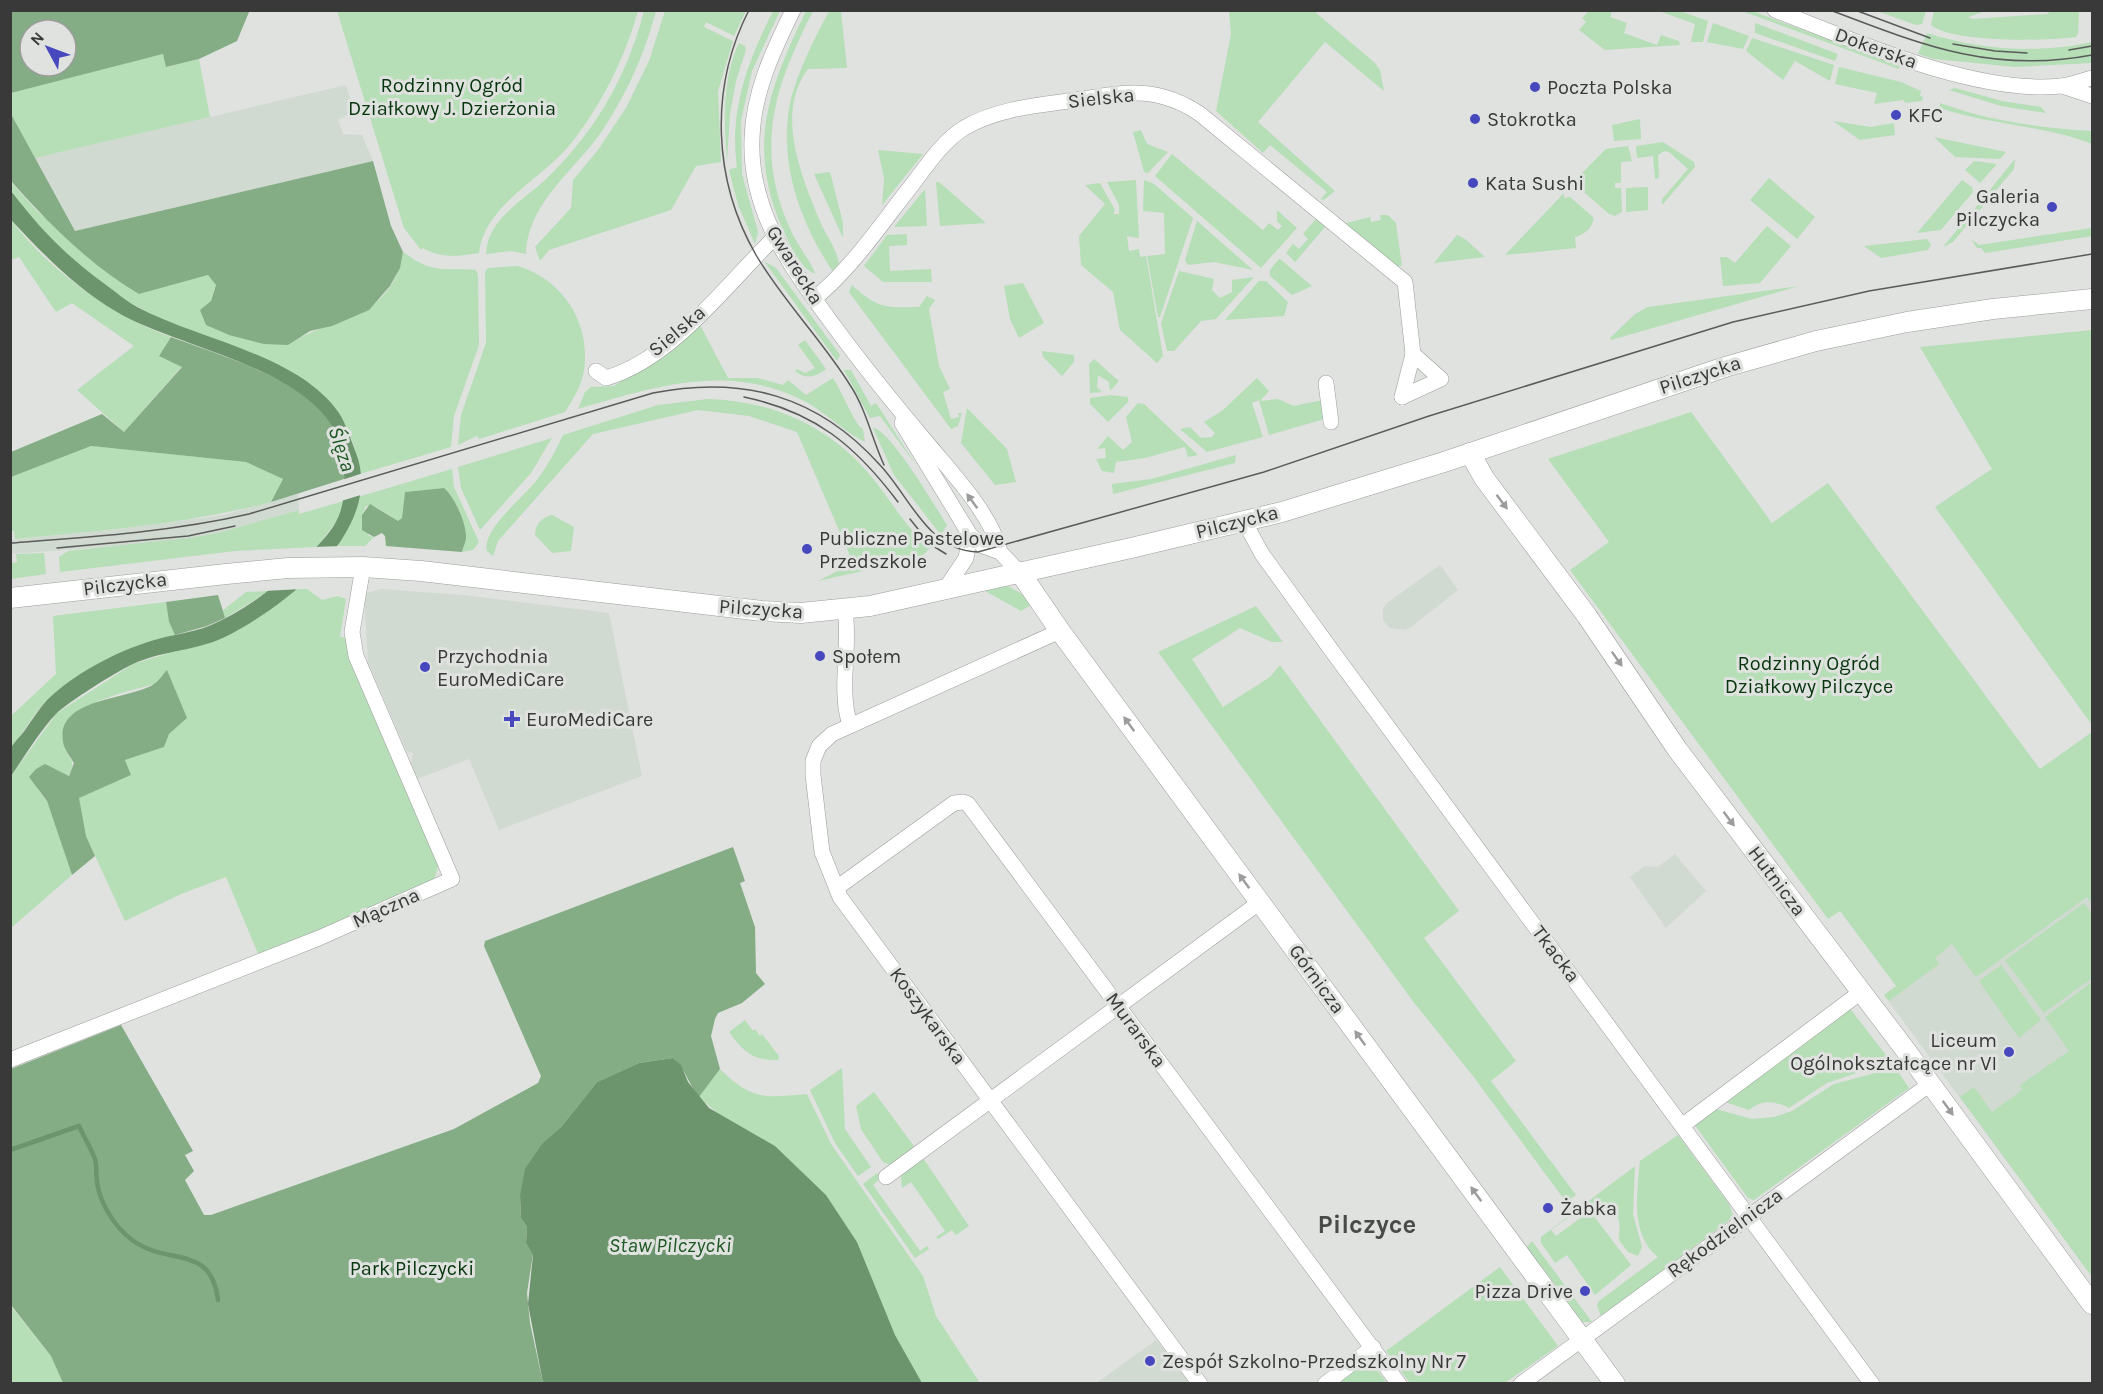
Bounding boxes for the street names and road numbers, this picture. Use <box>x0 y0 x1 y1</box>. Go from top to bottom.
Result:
street label: Dokerska <box>1832 23 1920 73</box>
street label: Sielska <box>1067 83 1135 113</box>
street label: Gwarecka <box>762 221 828 309</box>
street label: Sielska <box>644 301 710 361</box>
street label: Pilczycka <box>1656 351 1744 399</box>
street label: Pilczycka <box>1193 501 1281 543</box>
street label: Pilczycka <box>82 567 168 601</box>
street label: Pilczycka <box>718 595 804 623</box>
street label: Hutnicza <box>1743 841 1811 921</box>
street label: Mączna <box>349 883 423 933</box>
street label: Tkacka <box>1527 921 1585 987</box>
street label: Górnicza <box>1284 940 1350 1018</box>
street label: Koszykarska <box>885 963 971 1069</box>
street label: Murarska <box>1101 988 1171 1072</box>
street label: Rękodzielnicza <box>1663 1184 1787 1282</box>

